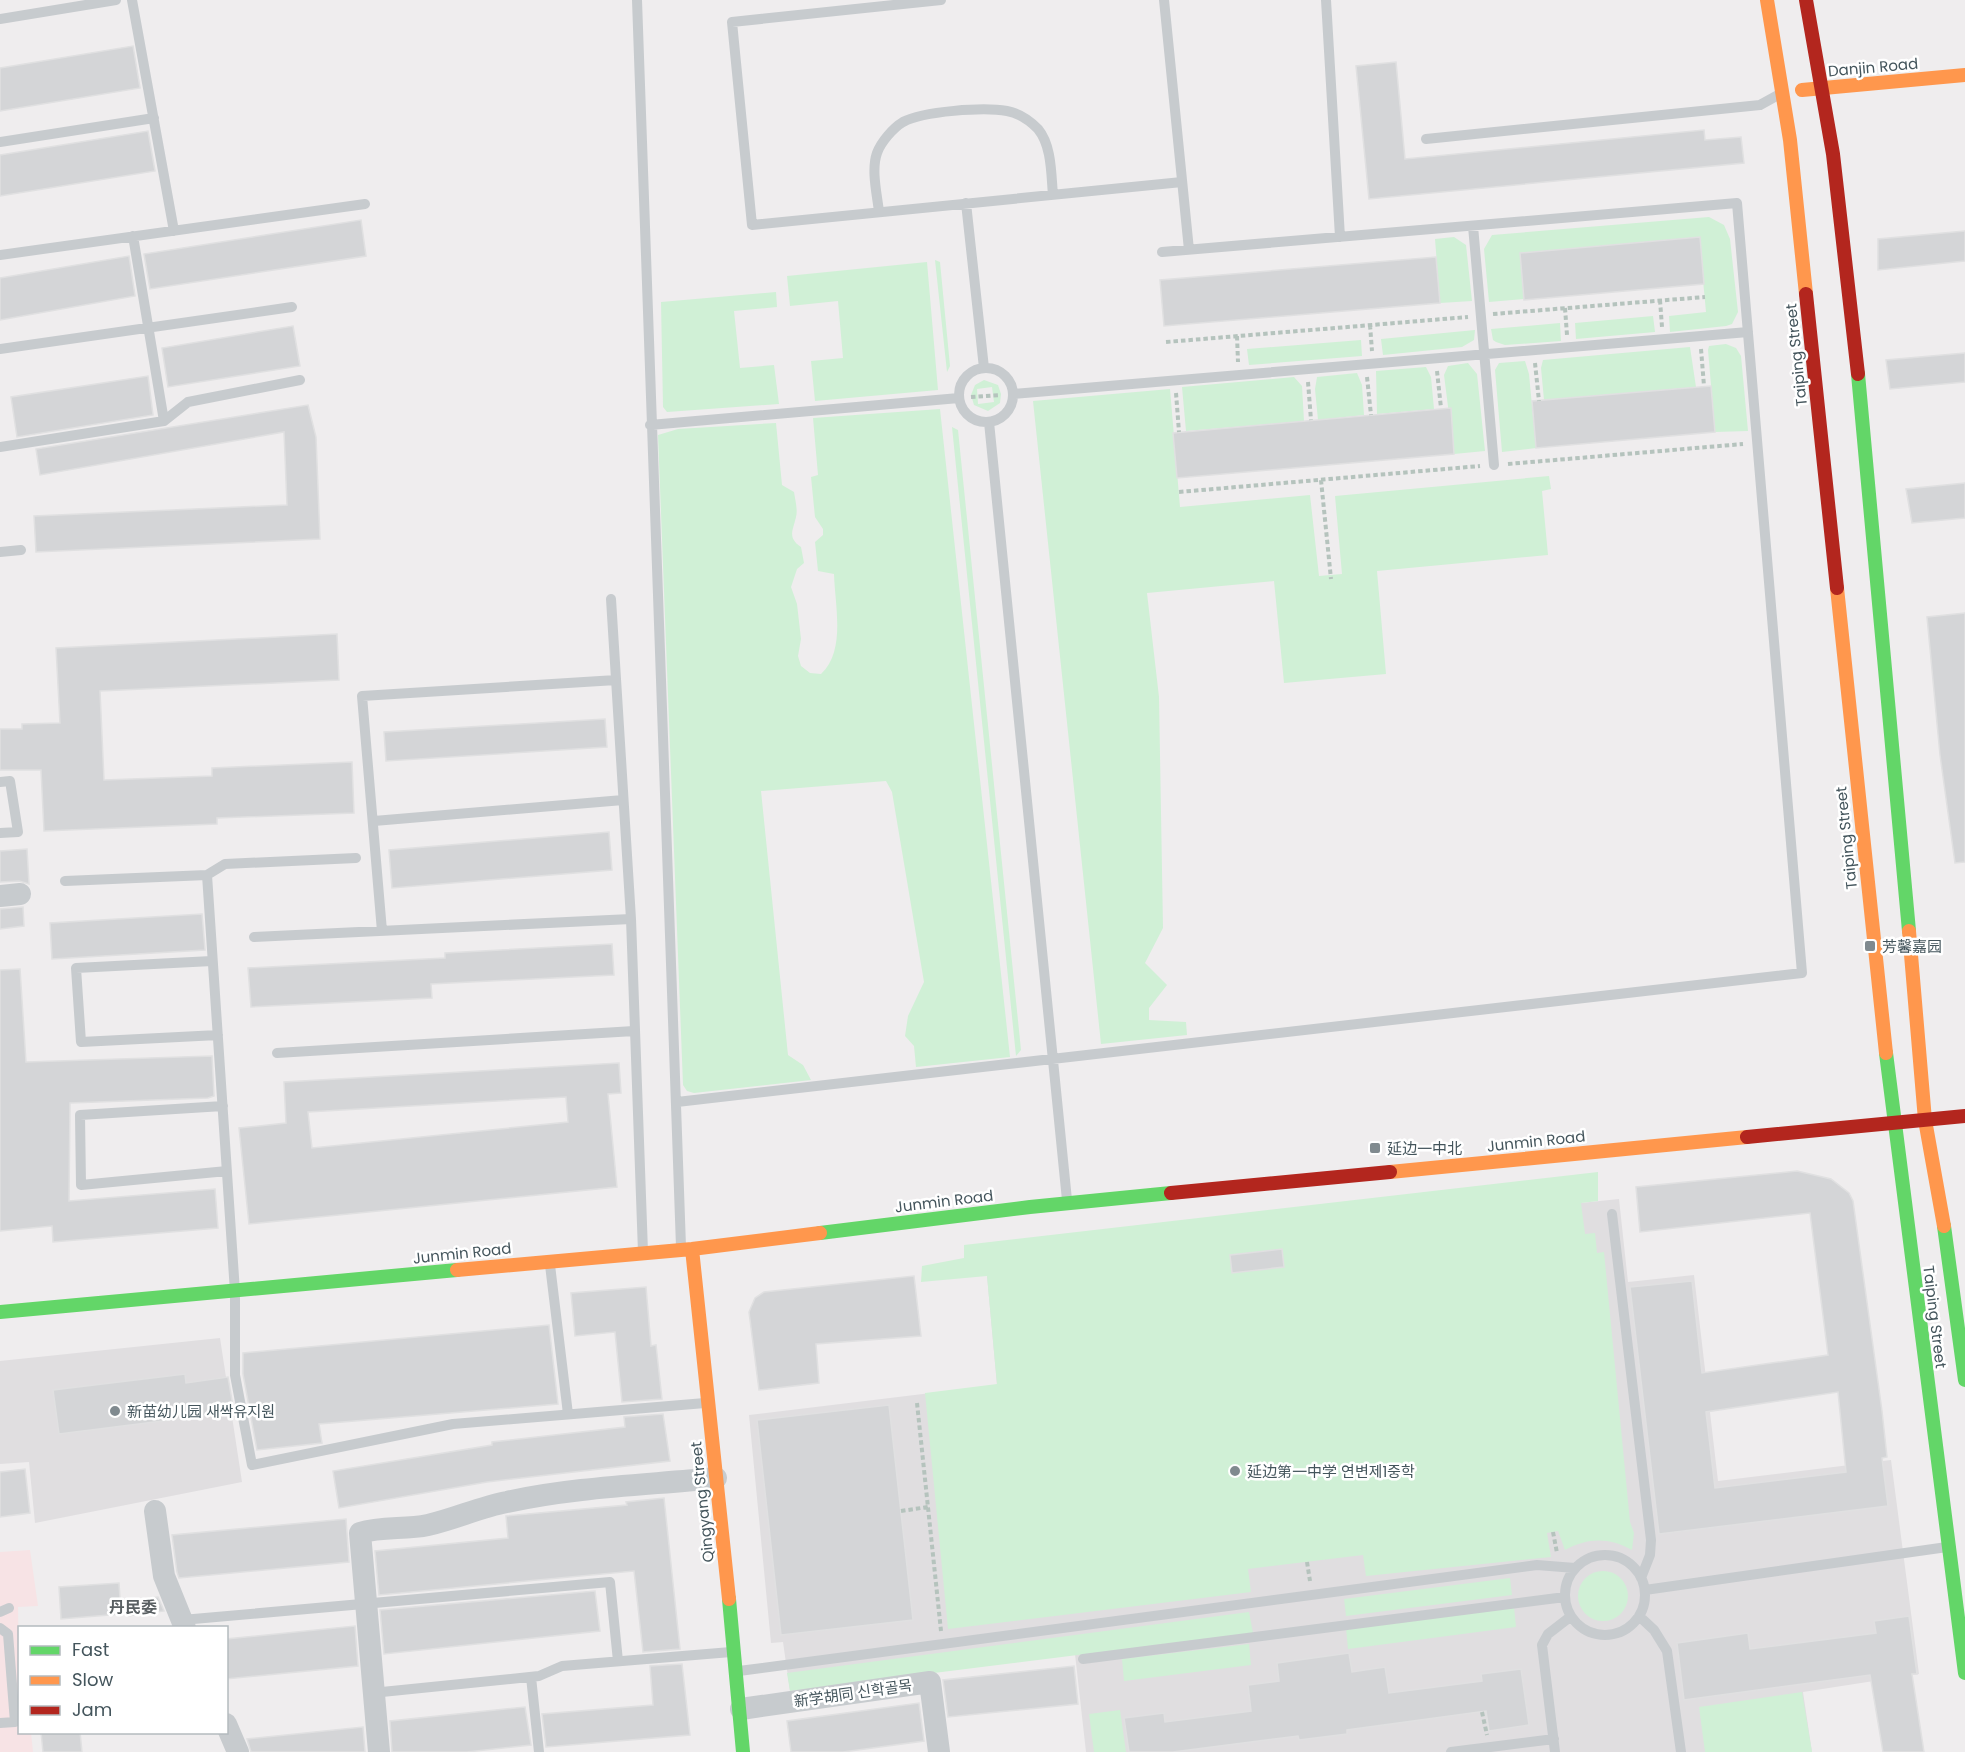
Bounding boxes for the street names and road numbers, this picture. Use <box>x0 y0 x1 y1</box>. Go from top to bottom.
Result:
street label: Danjin Road <box>1827 53 1919 81</box>
street label: Taiping Street <box>1780 302 1812 408</box>
street label: Taiping Street <box>1830 785 1862 891</box>
street label: Junmin Road <box>1486 1125 1586 1157</box>
street label: Junmin Road <box>894 1185 994 1217</box>
street label: Junmin Road <box>412 1237 512 1269</box>
street label: Taiping Street <box>1918 1264 1952 1370</box>
street label: Qingyang Street <box>685 1440 719 1564</box>
street label: 新学胡同 신학골목 <box>793 1674 913 1712</box>

